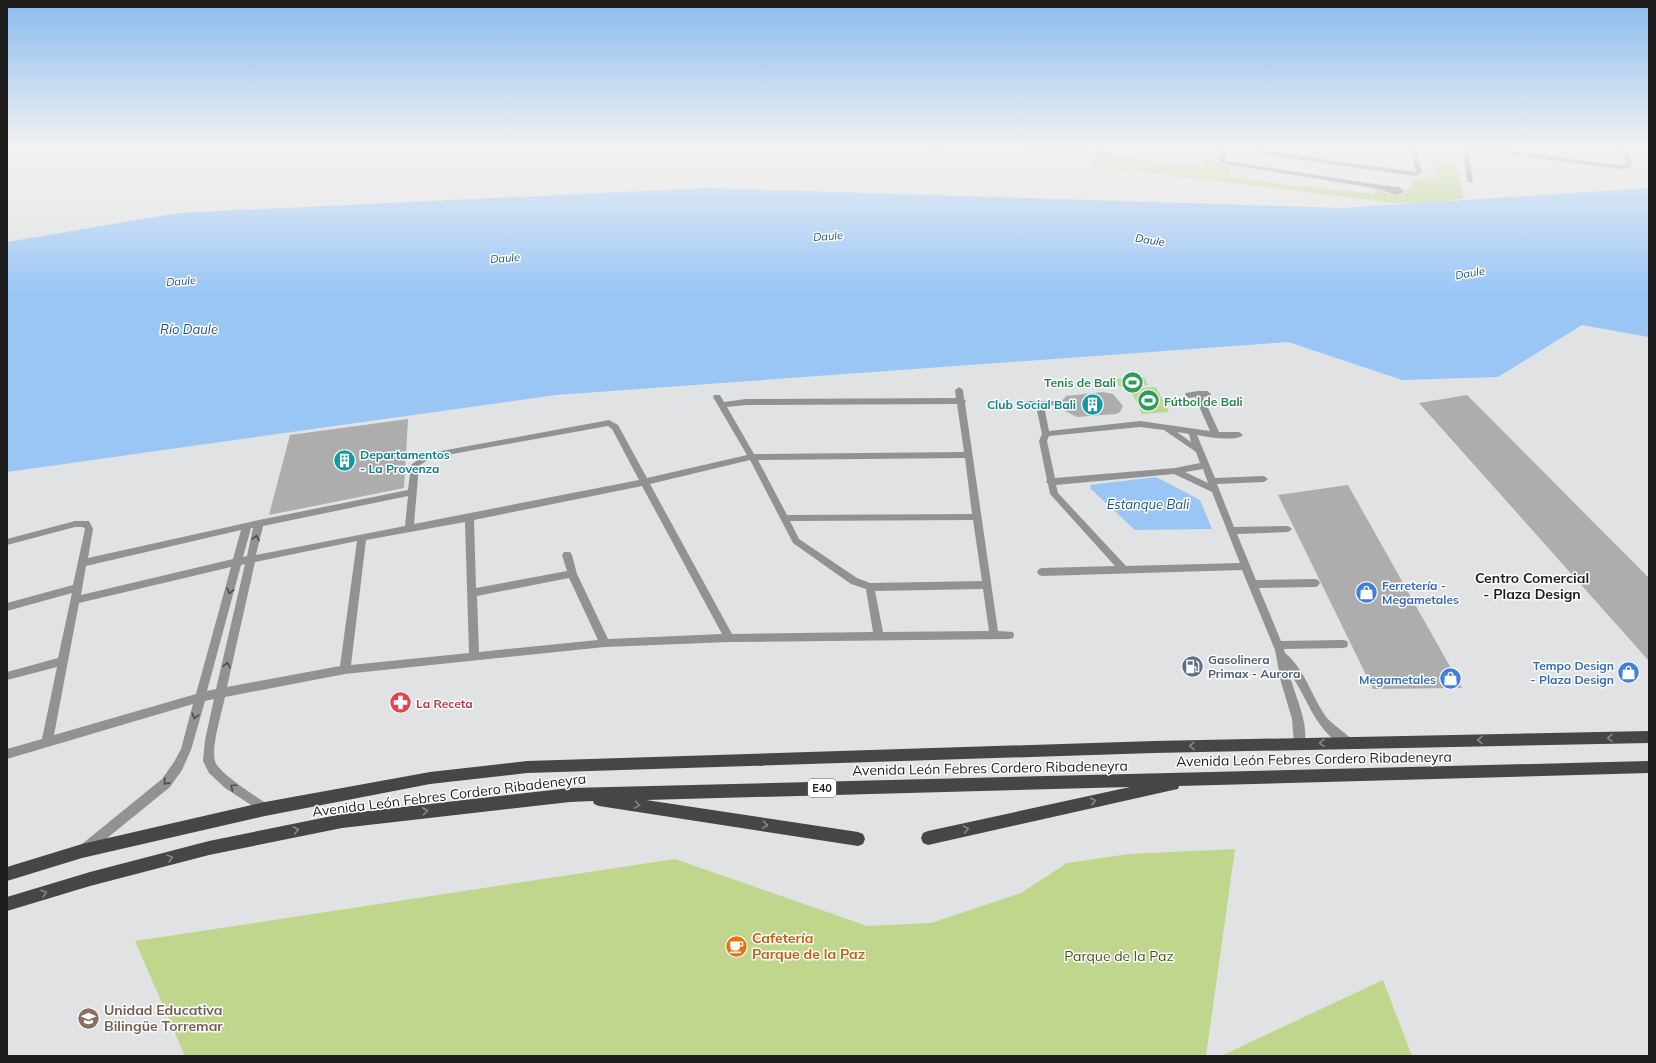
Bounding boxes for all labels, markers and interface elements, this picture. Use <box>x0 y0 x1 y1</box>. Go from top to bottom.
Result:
water label: Daule <box>813 228 843 244</box>
water label: Daule <box>1134 231 1166 249</box>
water label: Daule <box>490 250 520 266</box>
water label: Daule <box>1454 264 1486 282</box>
water label: Daule <box>166 273 196 289</box>
water label: Río Daule <box>160 321 218 337</box>
sports icon: Tenis de Bali <box>1119 369 1145 395</box>
place label: Tenis de Bali <box>1044 375 1116 390</box>
sports icon: Fútbol de Bali <box>1136 388 1162 414</box>
building icon: Club Social Bali <box>1079 391 1105 417</box>
place label: Fútbol de Bali <box>1164 394 1243 409</box>
place label: Club Social Bali <box>987 397 1076 412</box>
place label: Departamentos - La Provenza <box>360 447 450 476</box>
building icon: Departamentos - La Provenza <box>331 448 357 474</box>
water label: Estanque Bali <box>1107 496 1190 512</box>
one-way arrow <box>251 535 259 541</box>
district label: Centro Comercial - Plaza Design <box>1475 569 1589 603</box>
place label: Ferretería - Megametales <box>1382 578 1459 607</box>
shop icon: Ferretería - Megametales <box>1354 579 1380 605</box>
one-way arrow <box>226 587 234 594</box>
place label: Gasolinera Primax - Aurora <box>1208 652 1300 681</box>
fuel station icon: Gasolinera Primax - Aurora <box>1180 653 1206 679</box>
place label: Tempo Design - Plaza Design <box>1530 658 1614 687</box>
shop icon: Tempo Design - Plaza Design <box>1616 659 1642 685</box>
one-way arrow <box>222 662 230 668</box>
shop icon: Megametales <box>1438 666 1464 692</box>
place label: Megametales <box>1359 672 1436 687</box>
pharmacy icon: La Receta <box>387 690 413 716</box>
place label: La Receta <box>416 696 473 711</box>
one-way arrow <box>191 712 200 719</box>
one-way arrow <box>1607 733 1613 742</box>
one-way arrow <box>1477 736 1483 744</box>
one-way arrow <box>1319 739 1325 747</box>
one-way arrow <box>1189 742 1195 750</box>
street label: Avenida León Febres Cordero Ribadeneyra <box>1176 748 1452 770</box>
street label: Avenida León Febres Cordero Ribadeneyra <box>852 757 1128 779</box>
street label: Avenida León Febres Cordero Ribadeneyra <box>311 769 587 821</box>
one-way arrow <box>163 778 170 785</box>
road number: E40 <box>808 779 836 797</box>
one-way arrow <box>231 785 238 792</box>
one-way arrow <box>1090 798 1096 806</box>
one-way arrow <box>634 800 640 809</box>
one-way arrow <box>422 807 428 816</box>
one-way arrow <box>762 820 768 829</box>
one-way arrow <box>293 826 300 835</box>
one-way arrow <box>963 826 969 834</box>
one-way arrow <box>166 854 173 863</box>
one-way arrow <box>41 889 48 898</box>
place label: Cafetería Parque de la Paz <box>752 929 865 963</box>
cafe icon: Cafetería Parque de la Paz <box>724 933 750 959</box>
park label: Parque de la Paz <box>1064 947 1174 965</box>
place label: Unidad Educativa Bilingüe Torremar <box>104 1001 223 1035</box>
school or university icon: Unidad Educativa Bilingüe Torremar <box>75 1005 101 1031</box>

